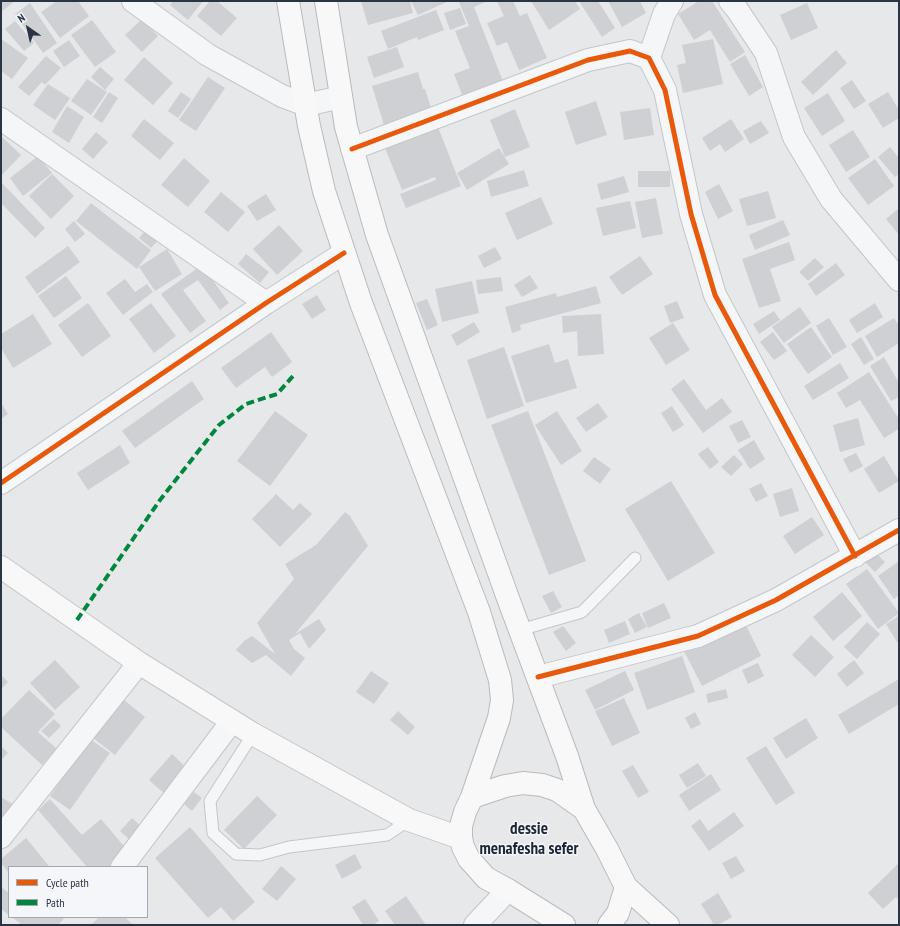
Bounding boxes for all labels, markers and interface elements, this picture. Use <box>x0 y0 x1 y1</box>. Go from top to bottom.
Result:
north arrow <box>8 8 48 48</box>
text: N <box>15 11 28 26</box>
district label: dessie menafesha sefer <box>479 819 579 859</box>
legend <box>8 866 148 918</box>
text: Cycle path <box>46 875 89 890</box>
text: Path <box>46 895 64 910</box>

